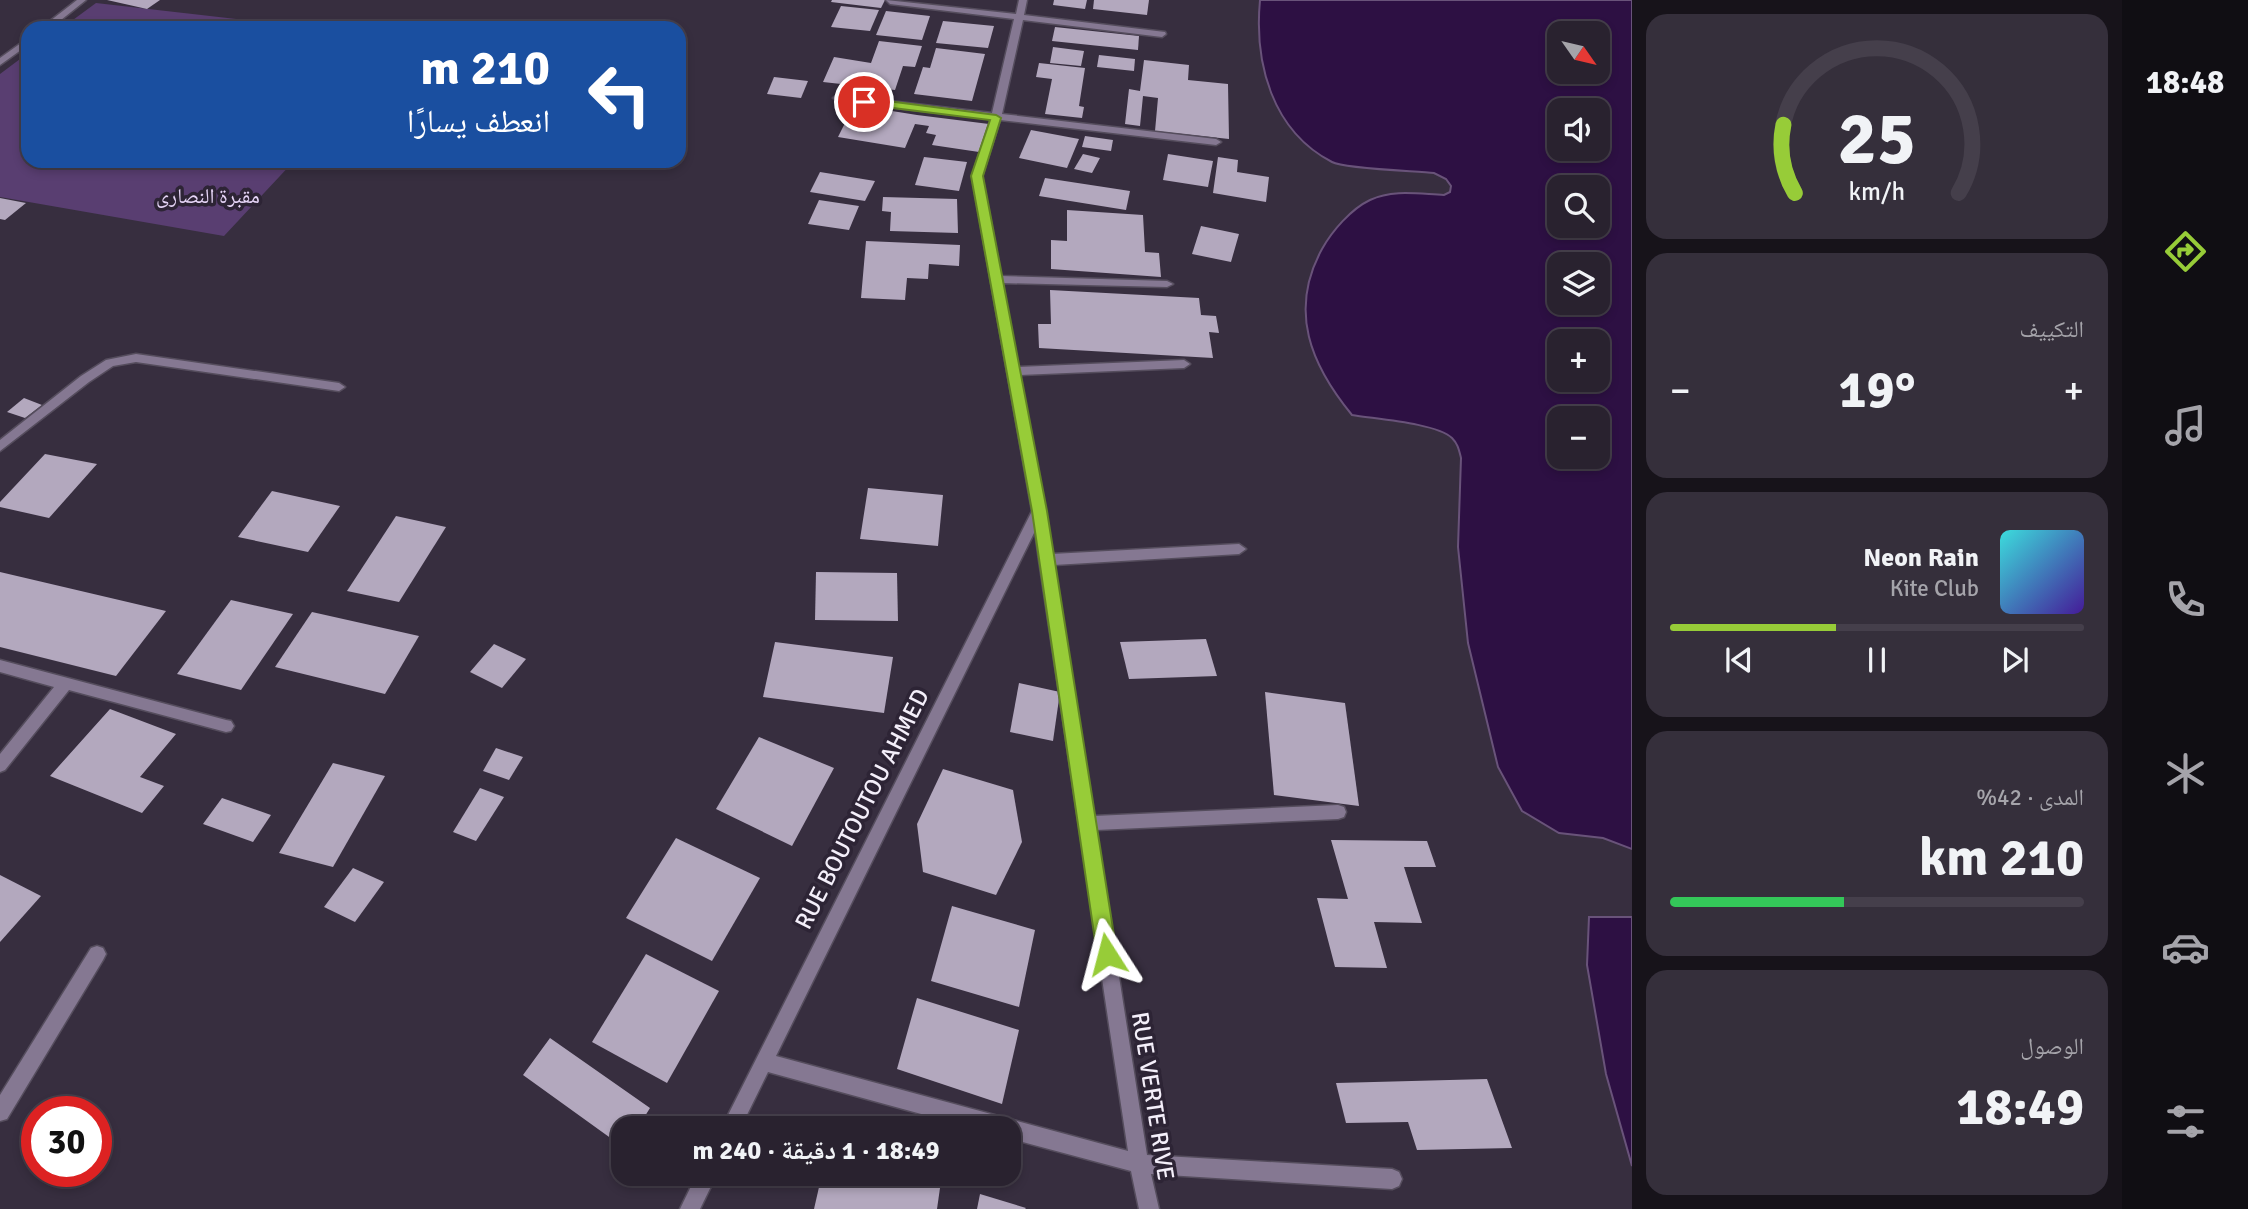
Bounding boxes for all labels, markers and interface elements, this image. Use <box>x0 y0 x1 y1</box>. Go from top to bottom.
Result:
north arrow <box>1547 21 1610 84</box>
map controls <box>1547 21 1610 469</box>
text: 210 m <box>420 38 550 98</box>
icon: left <box>574 49 665 140</box>
text: 18:48 <box>2146 63 2224 102</box>
pin <box>834 72 894 132</box>
icon: arrive <box>845 83 883 121</box>
text: 25 <box>1838 95 1916 184</box>
button: sound <box>1547 98 1610 161</box>
text: انعطف يسارًا <box>407 102 550 141</box>
button: search <box>1547 175 1610 238</box>
text: km/h <box>1849 175 1905 206</box>
park label: مقبرة النصارى <box>156 183 260 209</box>
icon: directions <box>2161 227 2210 276</box>
button: layers <box>1547 252 1610 315</box>
text: التكييف <box>2019 315 2084 344</box>
button: + <box>1547 329 1610 392</box>
text: 19° <box>1839 358 1915 422</box>
text: − <box>1670 367 1691 414</box>
text: + <box>2063 367 2084 414</box>
icon: music <box>2161 401 2210 450</box>
button: − <box>1547 406 1610 469</box>
text: Neon Rain <box>1863 542 1979 574</box>
text: Kite Club <box>1890 574 1979 603</box>
icon: phone <box>2161 575 2210 624</box>
icon: previous <box>1720 641 1758 679</box>
icon: pause <box>1858 641 1896 679</box>
icon: next <box>1996 641 2034 679</box>
street label: RUE BOUTOUTOU AHMED <box>788 684 936 934</box>
icon: climate <box>2161 749 2210 798</box>
text: المدى · 42% <box>1976 783 2084 812</box>
text: 210 km <box>1919 826 2084 890</box>
position arrow <box>1070 917 1144 991</box>
icon: car <box>2161 923 2210 972</box>
street label: RUE VERTE RIVE <box>1125 1010 1181 1182</box>
text: الوصول <box>2020 1032 2084 1061</box>
text: 18:49 <box>1956 1075 2084 1139</box>
speed limit sign: 30 <box>21 1096 112 1187</box>
icon: filters <box>2161 1097 2210 1146</box>
text: 18:49 · 1 دقيقة · 240 m <box>692 1135 940 1167</box>

